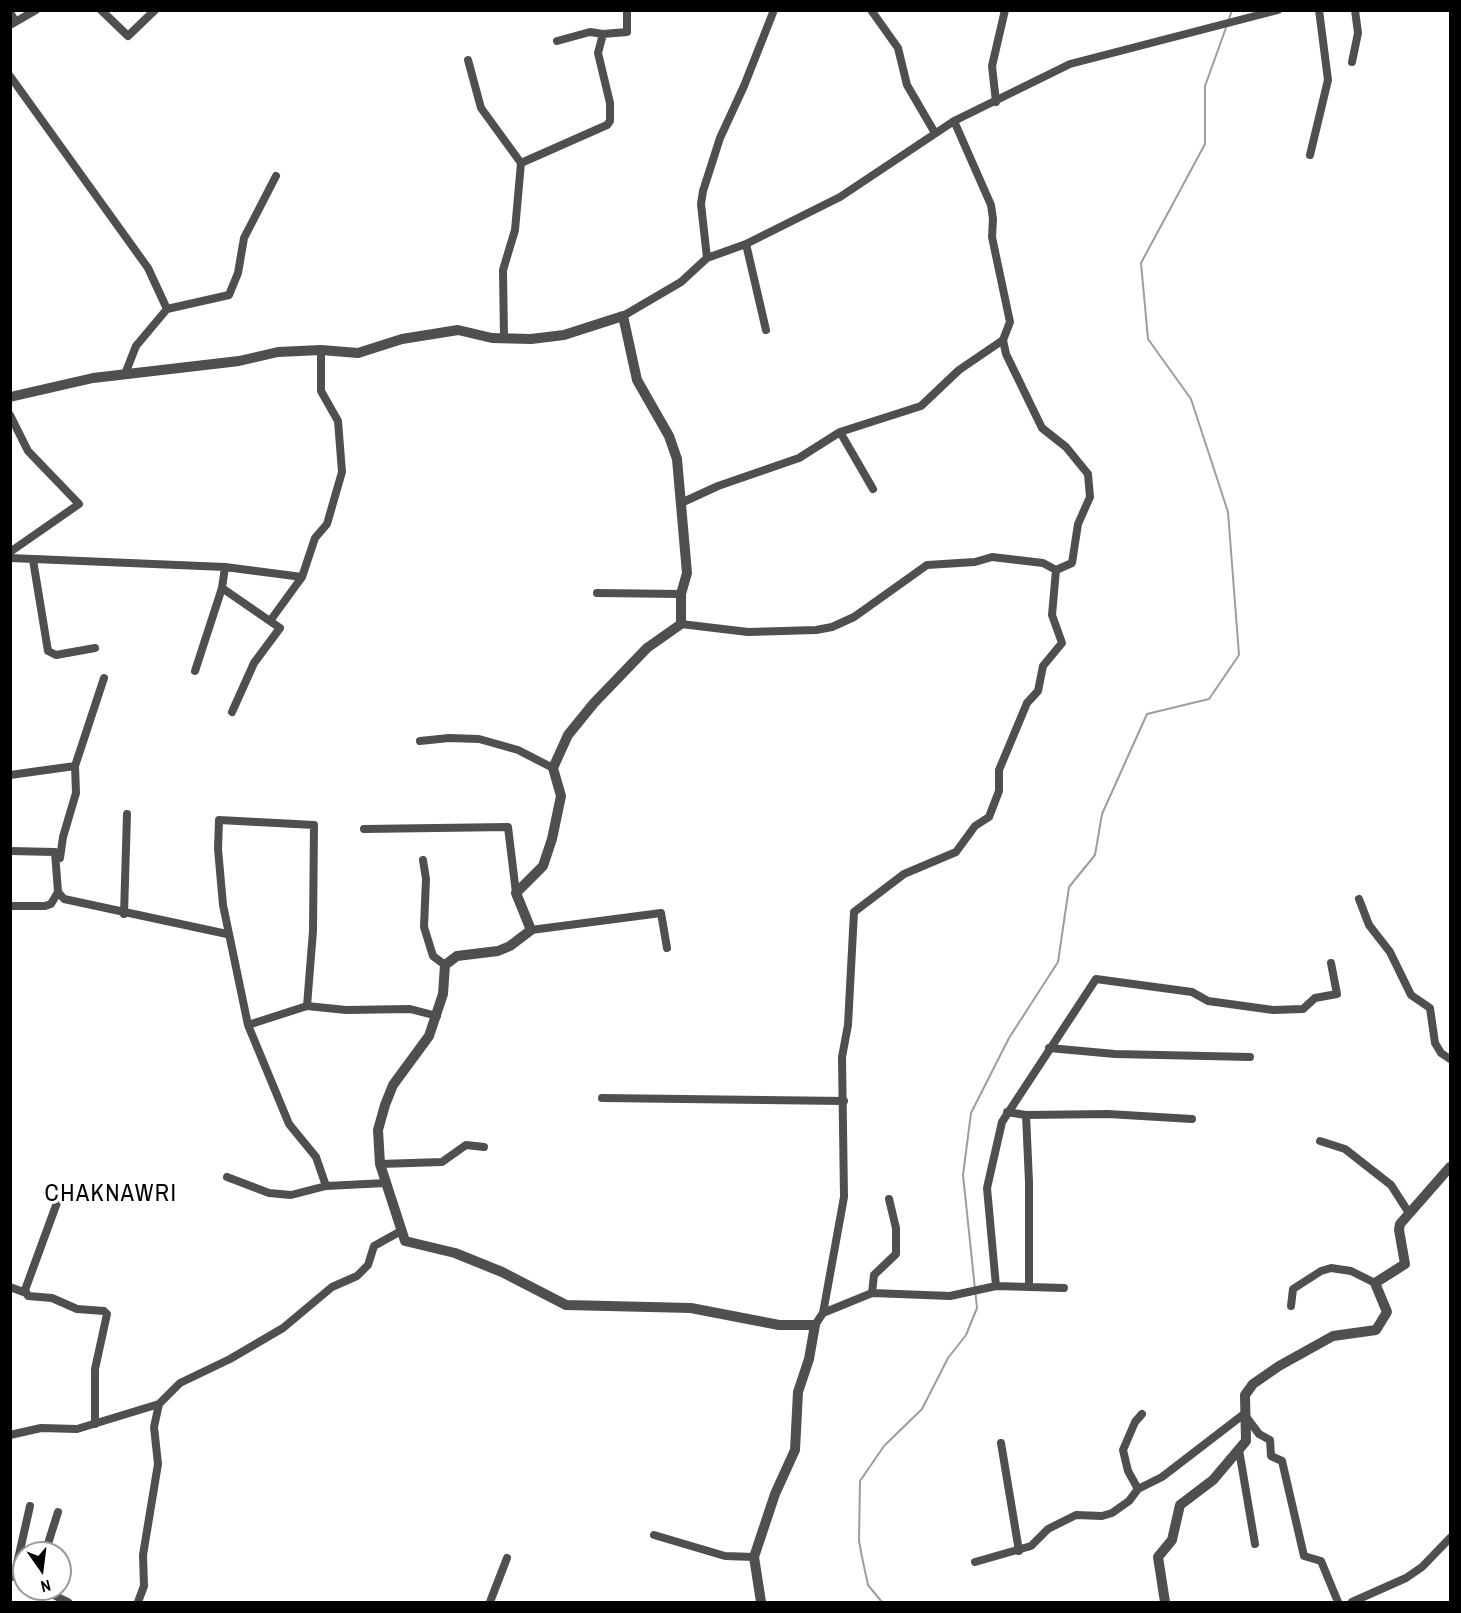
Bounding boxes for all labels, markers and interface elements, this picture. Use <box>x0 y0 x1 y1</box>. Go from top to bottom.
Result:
district label: CHAKNAWRI <box>44 1181 178 1209</box>
north arrow <box>12 1541 72 1601</box>
text: N <box>39 1575 53 1598</box>

